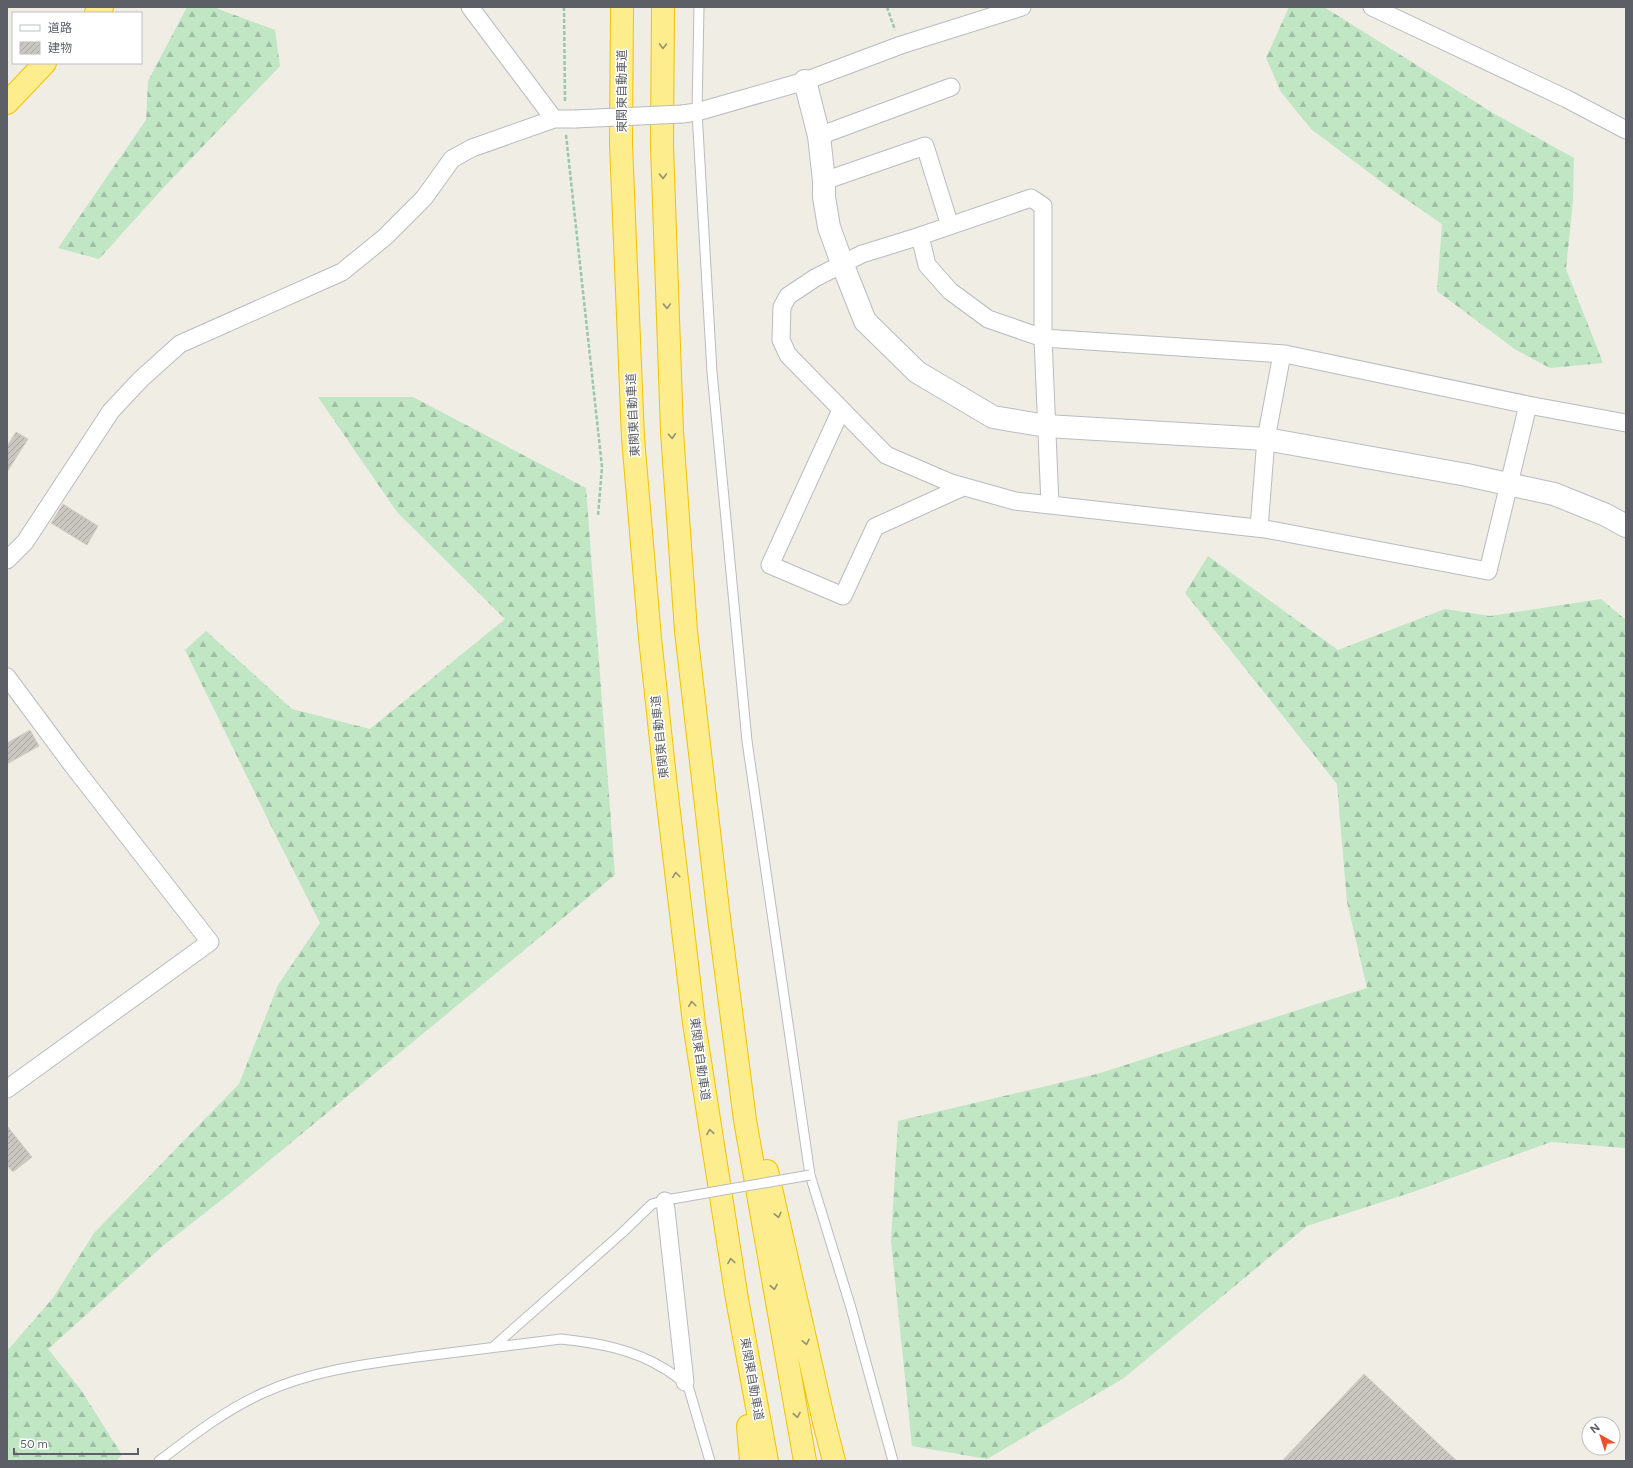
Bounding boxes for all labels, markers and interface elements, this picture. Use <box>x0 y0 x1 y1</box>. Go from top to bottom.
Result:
legend <box>12 12 142 64</box>
text: 道路 <box>48 21 72 35</box>
text: 建物 <box>48 41 72 55</box>
one-way arrow <box>659 43 667 49</box>
street label: 東関東自動車道 <box>615 49 629 133</box>
one-way arrow <box>659 173 667 179</box>
one-way arrow <box>663 303 672 309</box>
street label: 東関東自動車道 <box>624 373 642 457</box>
one-way arrow <box>668 433 677 439</box>
street label: 東関東自動車道 <box>649 694 671 780</box>
one-way arrow <box>672 871 681 878</box>
one-way arrow <box>688 1001 697 1007</box>
street label: 東関東自動車道 <box>687 1016 713 1102</box>
one-way arrow <box>706 1129 715 1135</box>
one-way arrow <box>773 1212 781 1218</box>
one-way arrow <box>727 1257 736 1264</box>
one-way arrow <box>769 1284 778 1290</box>
street label: 東関東自動車道 <box>738 1336 766 1422</box>
one-way arrow <box>802 1339 810 1345</box>
one-way arrow <box>792 1412 800 1418</box>
north arrow <box>1581 1416 1621 1456</box>
text: N <box>1588 1421 1602 1436</box>
scale bar <box>14 1430 138 1456</box>
text: 50 m <box>20 1437 48 1451</box>

